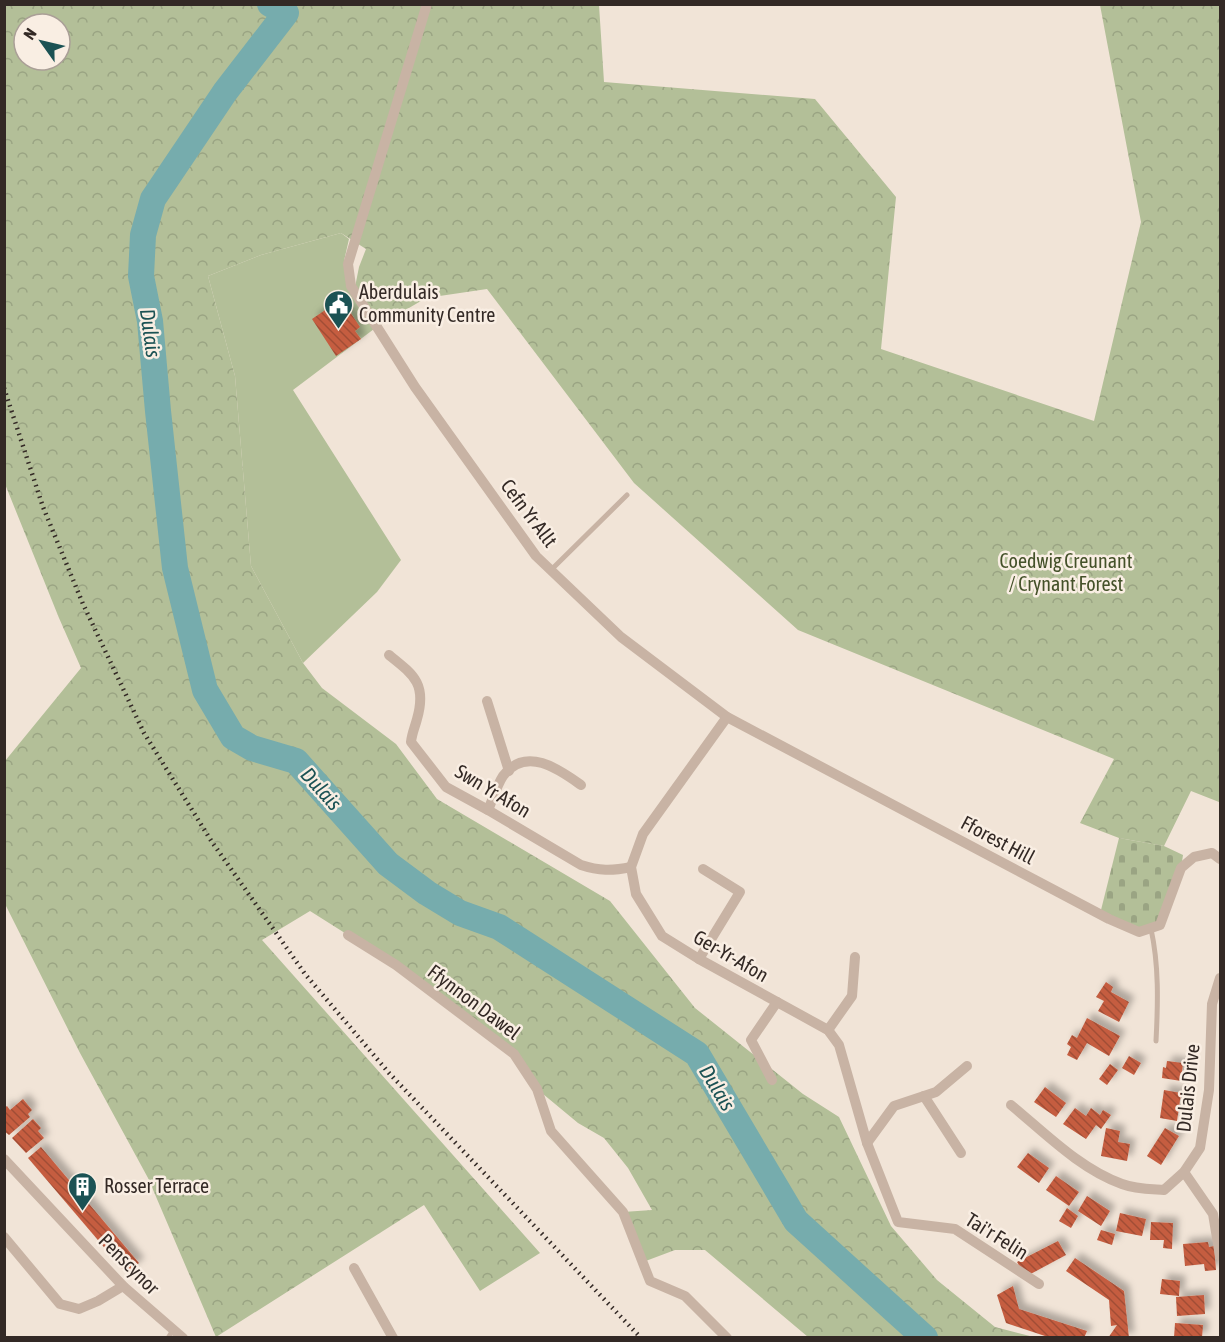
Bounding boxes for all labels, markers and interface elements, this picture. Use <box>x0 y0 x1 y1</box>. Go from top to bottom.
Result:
north arrow <box>12 12 72 72</box>
text: N <box>19 25 40 43</box>
place label: Aberdulais Community Centre <box>359 280 495 326</box>
public building icon: Aberdulais Community Centre <box>322 288 354 330</box>
water label: Dulais <box>136 307 166 359</box>
street label: Cefn Yr Allt <box>496 474 562 551</box>
park label: Coedwig Creunant / Crynant Forest <box>1000 549 1133 595</box>
street label: Swn Yr Afon <box>451 759 535 822</box>
water label: Dulais <box>296 762 347 815</box>
street label: Fforest Hill <box>957 811 1040 869</box>
street label: Ger-Yr-Afon <box>690 925 773 986</box>
street label: Ffynnon Dawel <box>424 959 526 1044</box>
street label: Dulais Drive <box>1171 1043 1204 1133</box>
water label: Dulais <box>695 1060 741 1115</box>
building icon: Rosser Terrace <box>67 1170 99 1212</box>
place label: Rosser Terrace <box>104 1174 209 1197</box>
street label: Tai'r Felin <box>962 1207 1033 1264</box>
street label: Penscynor <box>94 1229 165 1299</box>

